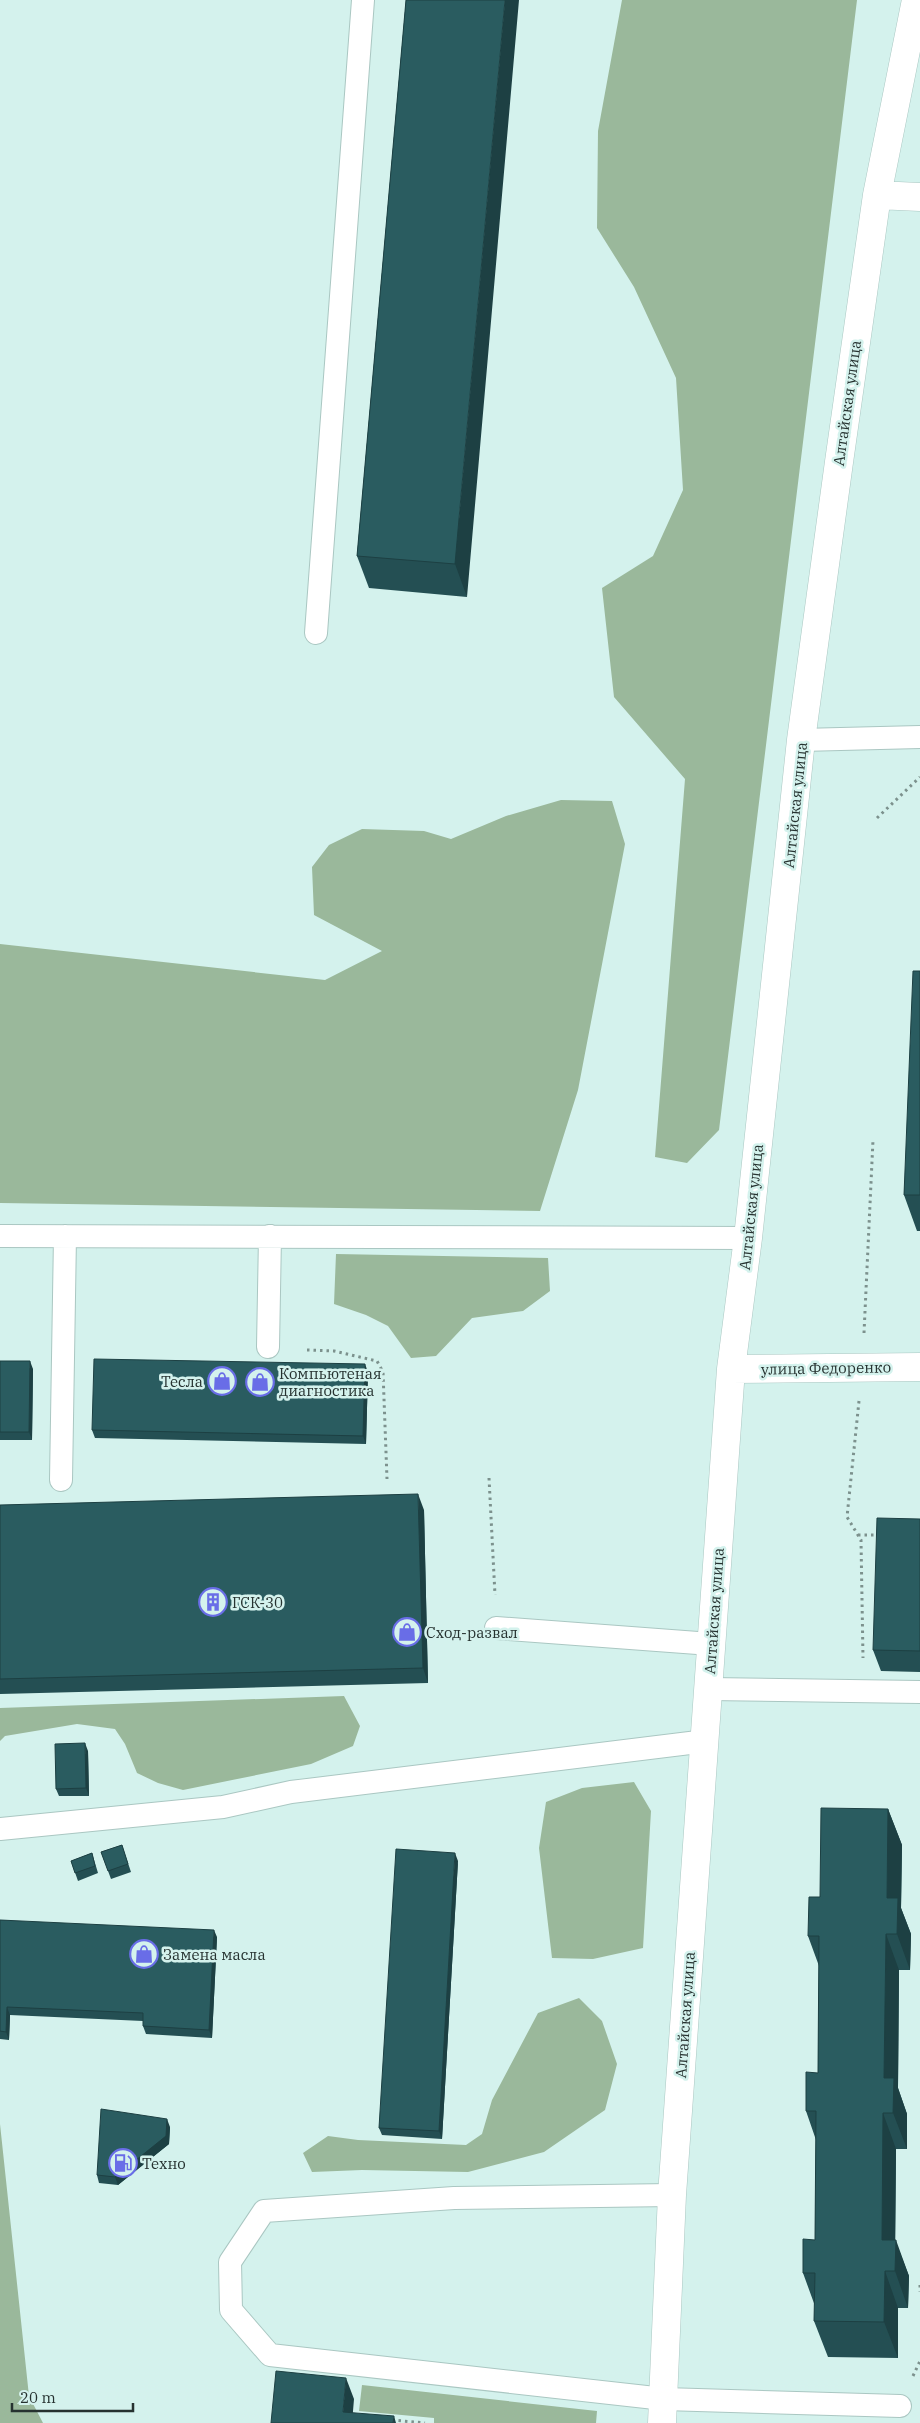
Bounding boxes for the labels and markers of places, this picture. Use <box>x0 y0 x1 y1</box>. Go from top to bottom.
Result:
place label: Компьютеная диагностика <box>279 1364 382 1400</box>
shop icon: Тесла <box>207 1366 237 1396</box>
shop icon: Компьютеная диагностика <box>245 1367 275 1397</box>
place label: Тесла <box>161 1372 203 1391</box>
building icon: ГСК-30 <box>198 1587 228 1617</box>
place label: ГСК-30 <box>232 1593 283 1612</box>
shop icon: Сход-развал <box>392 1617 422 1647</box>
place label: Сход-развал <box>426 1623 518 1642</box>
shop icon: Замена масла <box>129 1939 159 1969</box>
place label: Замена масла <box>163 1945 266 1964</box>
fuel station icon: Техно <box>108 2148 138 2178</box>
place label: Техно <box>142 2154 186 2173</box>

